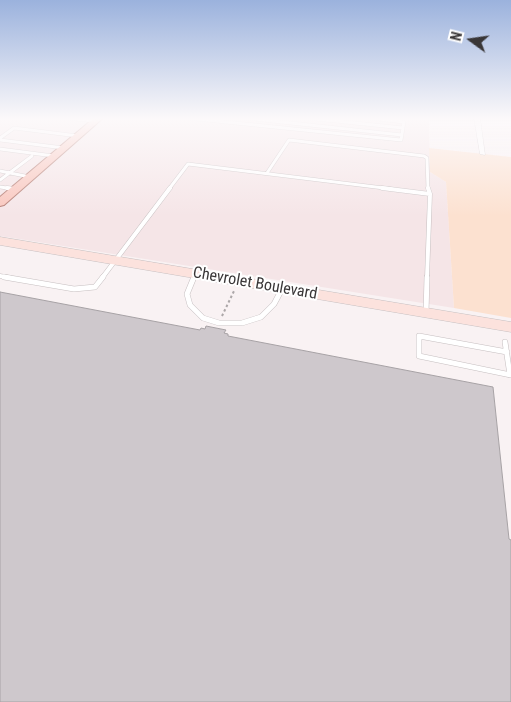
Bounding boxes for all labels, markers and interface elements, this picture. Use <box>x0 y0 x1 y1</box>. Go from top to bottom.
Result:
north arrow <box>446 15 496 65</box>
text: N <box>448 30 465 42</box>
street label: Chevrolet Boulevard <box>191 264 319 304</box>

